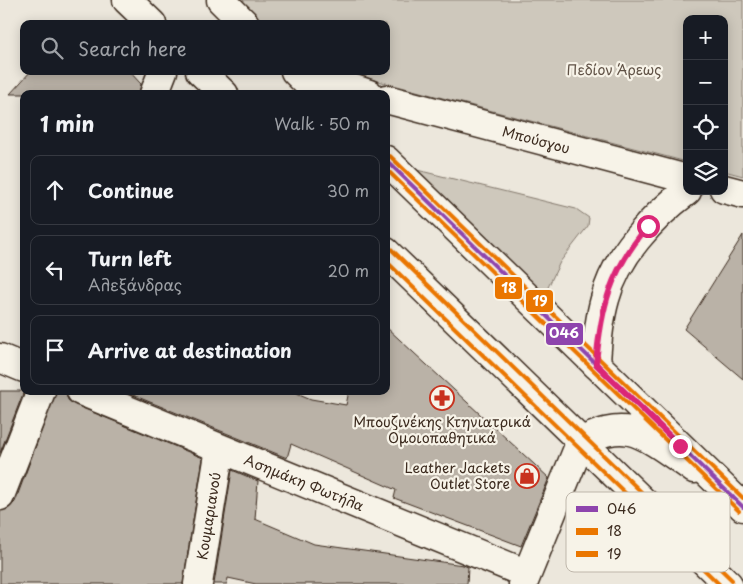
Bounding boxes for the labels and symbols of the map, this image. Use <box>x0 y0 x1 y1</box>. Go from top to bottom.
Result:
park label: Πεδίον Άρεως <box>567 59 661 80</box>
street label: Μπούσγου <box>500 120 572 159</box>
route start <box>637 215 660 238</box>
line badge: 18 <box>494 276 523 300</box>
text: 18 <box>501 277 517 298</box>
line badge: 19 <box>525 289 554 313</box>
text: 19 <box>532 290 548 311</box>
line badge: 046 <box>545 322 584 346</box>
text: 046 <box>549 322 579 343</box>
pharmacy icon: Μπουζινέκης Κτηνιατρικά Ομοιοπαθητικά <box>429 385 455 411</box>
place label: Μπουζινέκης Κτηνιατρικά Ομοιοπαθητικά <box>353 411 531 448</box>
route end <box>669 435 692 458</box>
street label: Ασημάκη Φωτήλα <box>241 449 367 516</box>
place label: Leather Jackets Outlet Store <box>405 457 510 494</box>
shop icon: Leather Jackets Outlet Store <box>514 463 540 489</box>
street label: Κουμαριανού <box>191 471 226 561</box>
legend <box>566 492 730 572</box>
text: 046 <box>607 498 636 519</box>
text: 18 <box>607 520 622 541</box>
text: 19 <box>607 543 621 564</box>

